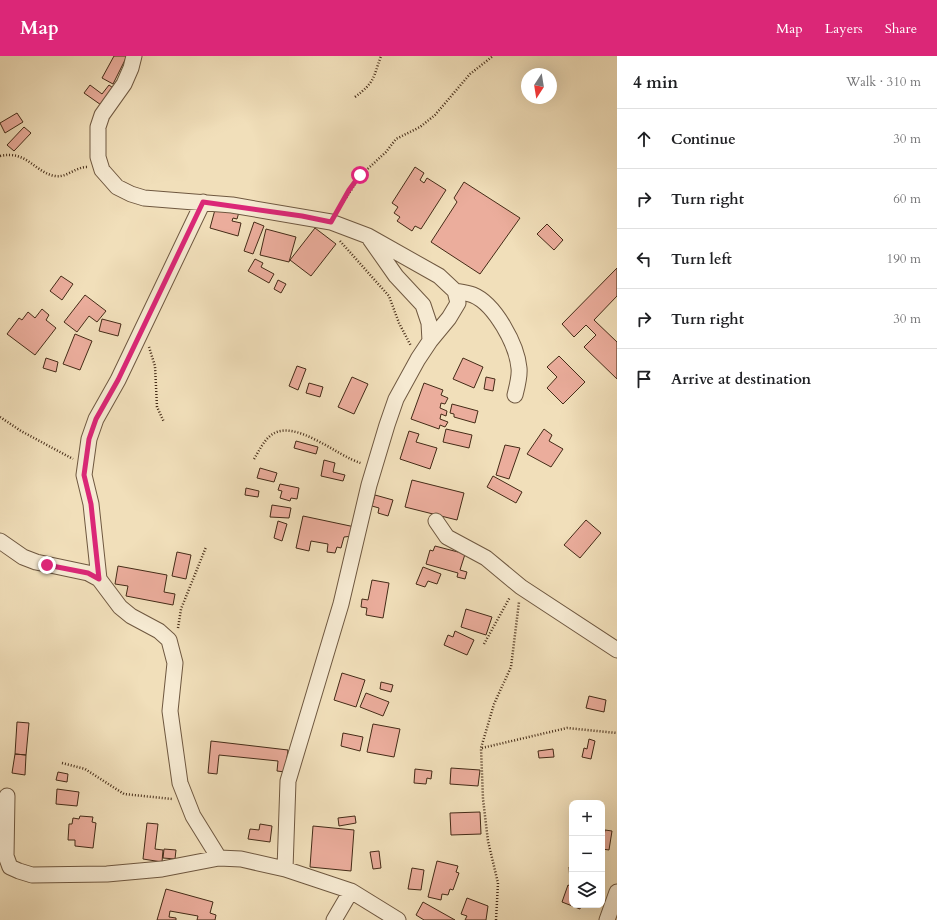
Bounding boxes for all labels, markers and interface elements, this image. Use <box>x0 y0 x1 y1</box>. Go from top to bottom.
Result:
text: Map <box>20 15 59 41</box>
text: Map <box>776 19 803 38</box>
text: Layers <box>825 19 863 38</box>
text: Share <box>885 19 917 38</box>
north arrow <box>521 68 557 104</box>
text: 4 min <box>633 71 678 94</box>
text: Walk · 310 m <box>846 73 921 91</box>
icon: ahead <box>633 128 655 150</box>
text: Continue <box>671 129 736 149</box>
text: 30 m <box>893 130 921 148</box>
route start <box>351 166 369 184</box>
icon: right <box>633 188 655 210</box>
text: Turn right <box>671 189 744 209</box>
text: 60 m <box>893 190 921 208</box>
icon: left <box>633 248 655 270</box>
text: Turn left <box>671 249 732 269</box>
text: 190 m <box>887 250 921 268</box>
icon: right <box>633 308 655 330</box>
text: Turn right <box>671 309 744 329</box>
text: 30 m <box>893 310 921 328</box>
icon: arrive <box>633 368 655 390</box>
text: Arrive at destination <box>671 369 811 389</box>
route end <box>38 556 56 574</box>
map controls <box>569 800 605 908</box>
button: + <box>569 800 605 836</box>
button: − <box>569 836 605 872</box>
button: layers <box>569 872 605 908</box>

